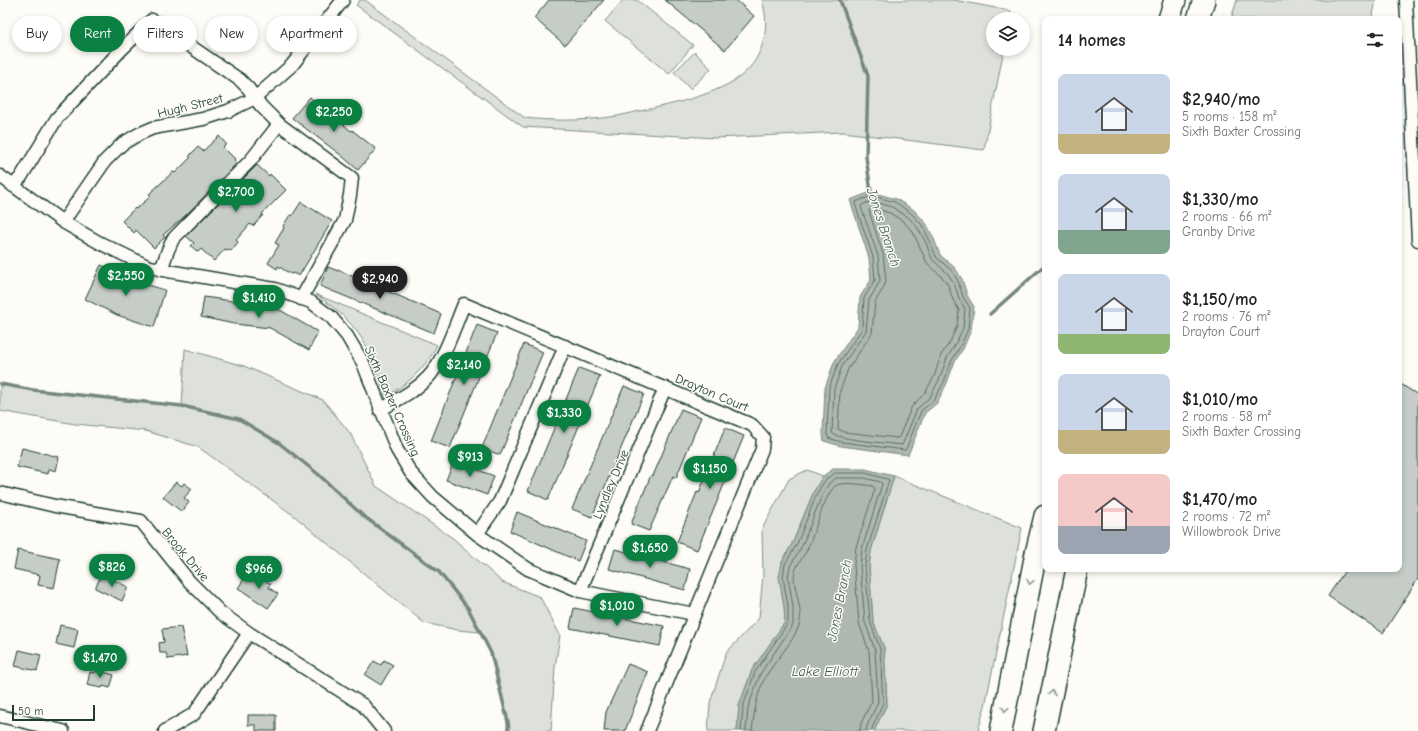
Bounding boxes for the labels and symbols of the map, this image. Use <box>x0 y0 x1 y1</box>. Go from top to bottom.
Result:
street label: Hugh Street <box>156 90 226 121</box>
pin: $2,250 <box>301 99 367 133</box>
pin: $2,700 <box>203 179 269 213</box>
water label: Jones Branch <box>862 185 904 269</box>
pin: $2,550 <box>93 263 159 297</box>
pin: $2,940 <box>347 266 413 300</box>
pin: $1,410 <box>226 285 292 319</box>
street label: Sixth Baxter Crossing <box>361 344 424 459</box>
pin: $2,140 <box>431 352 497 386</box>
street label: Drayton Court <box>673 370 752 415</box>
pin: $1,330 <box>531 400 597 434</box>
pin: $913 <box>446 444 494 478</box>
street label: Lyndley Drive <box>589 447 632 521</box>
pin: $1,150 <box>677 456 743 490</box>
street label: Brook Drive <box>159 524 213 585</box>
pin: $1,650 <box>617 535 683 569</box>
pin: $826 <box>88 554 136 588</box>
pin: $966 <box>235 556 283 590</box>
water label: Jones Branch <box>823 558 856 643</box>
one-way arrow <box>1026 579 1035 585</box>
pin: $1,010 <box>584 593 650 627</box>
pin: $1,470 <box>67 645 133 679</box>
water label: Lake Elliott <box>792 663 860 680</box>
one-way arrow <box>1047 690 1056 696</box>
scale bar <box>12 703 95 722</box>
one-way arrow <box>1001 706 1010 712</box>

